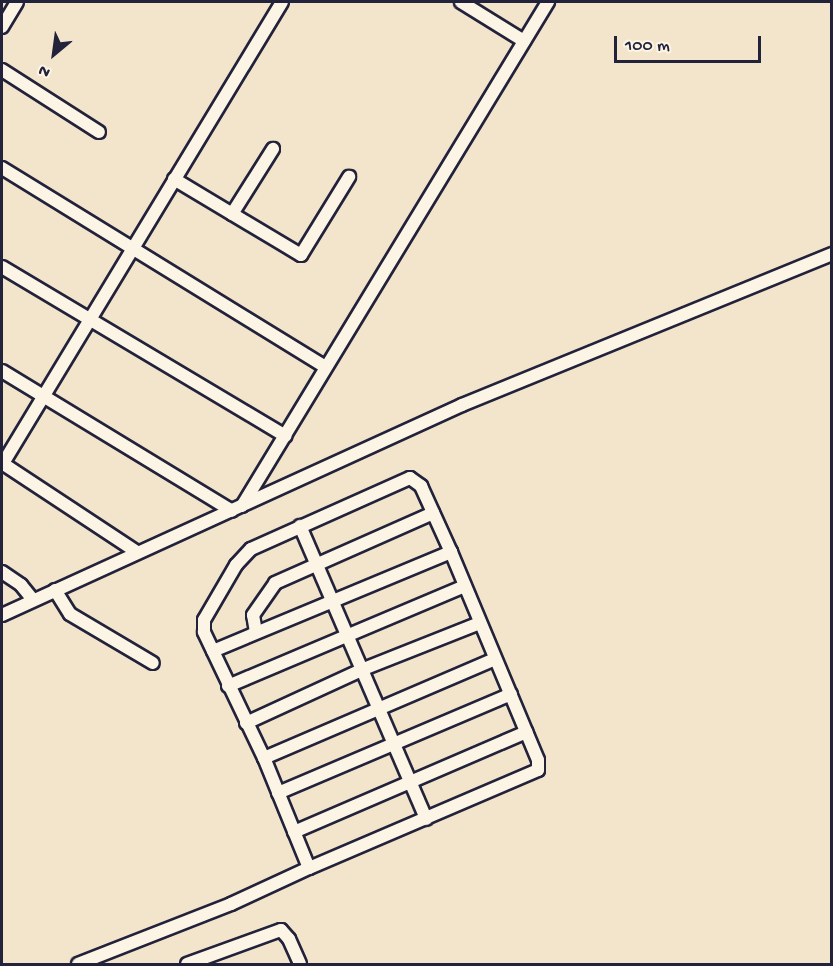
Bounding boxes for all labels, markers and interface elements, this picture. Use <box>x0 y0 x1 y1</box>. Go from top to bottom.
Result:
north arrow <box>24 24 84 84</box>
scale bar <box>617 24 764 62</box>
text: 100 m <box>625 36 670 57</box>
text: N <box>36 59 54 81</box>

